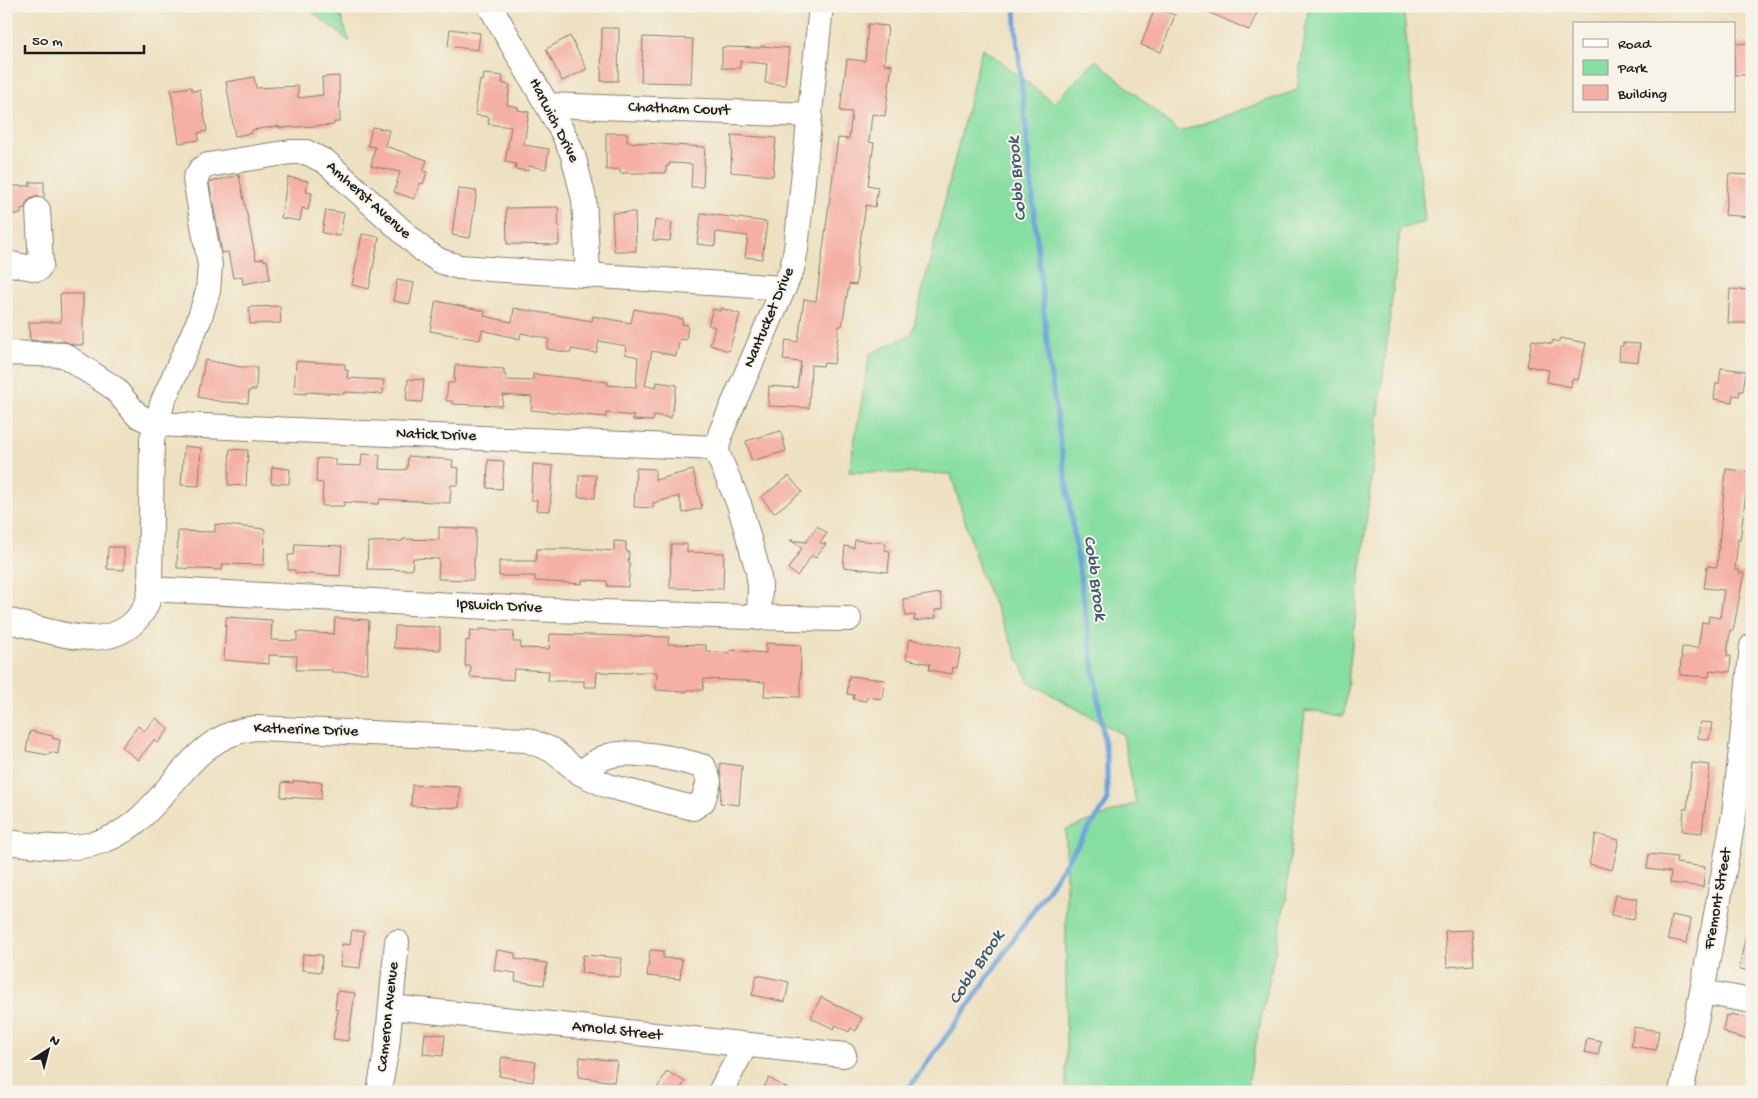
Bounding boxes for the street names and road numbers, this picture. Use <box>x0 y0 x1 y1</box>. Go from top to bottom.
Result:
street label: Harwich Drive <box>524 76 583 167</box>
street label: Chatham Court <box>628 99 732 121</box>
street label: Amherst Avenue <box>322 158 415 245</box>
street label: Nantucket Drive <box>740 264 800 371</box>
street label: Natick Drive <box>395 425 477 447</box>
street label: Ipswich Drive <box>455 595 543 619</box>
street label: Katherine Drive <box>253 720 359 742</box>
street label: Fremont Street <box>1701 846 1737 952</box>
street label: Cameron Avenue <box>374 960 404 1073</box>
street label: Arnold Street <box>571 1018 664 1046</box>

